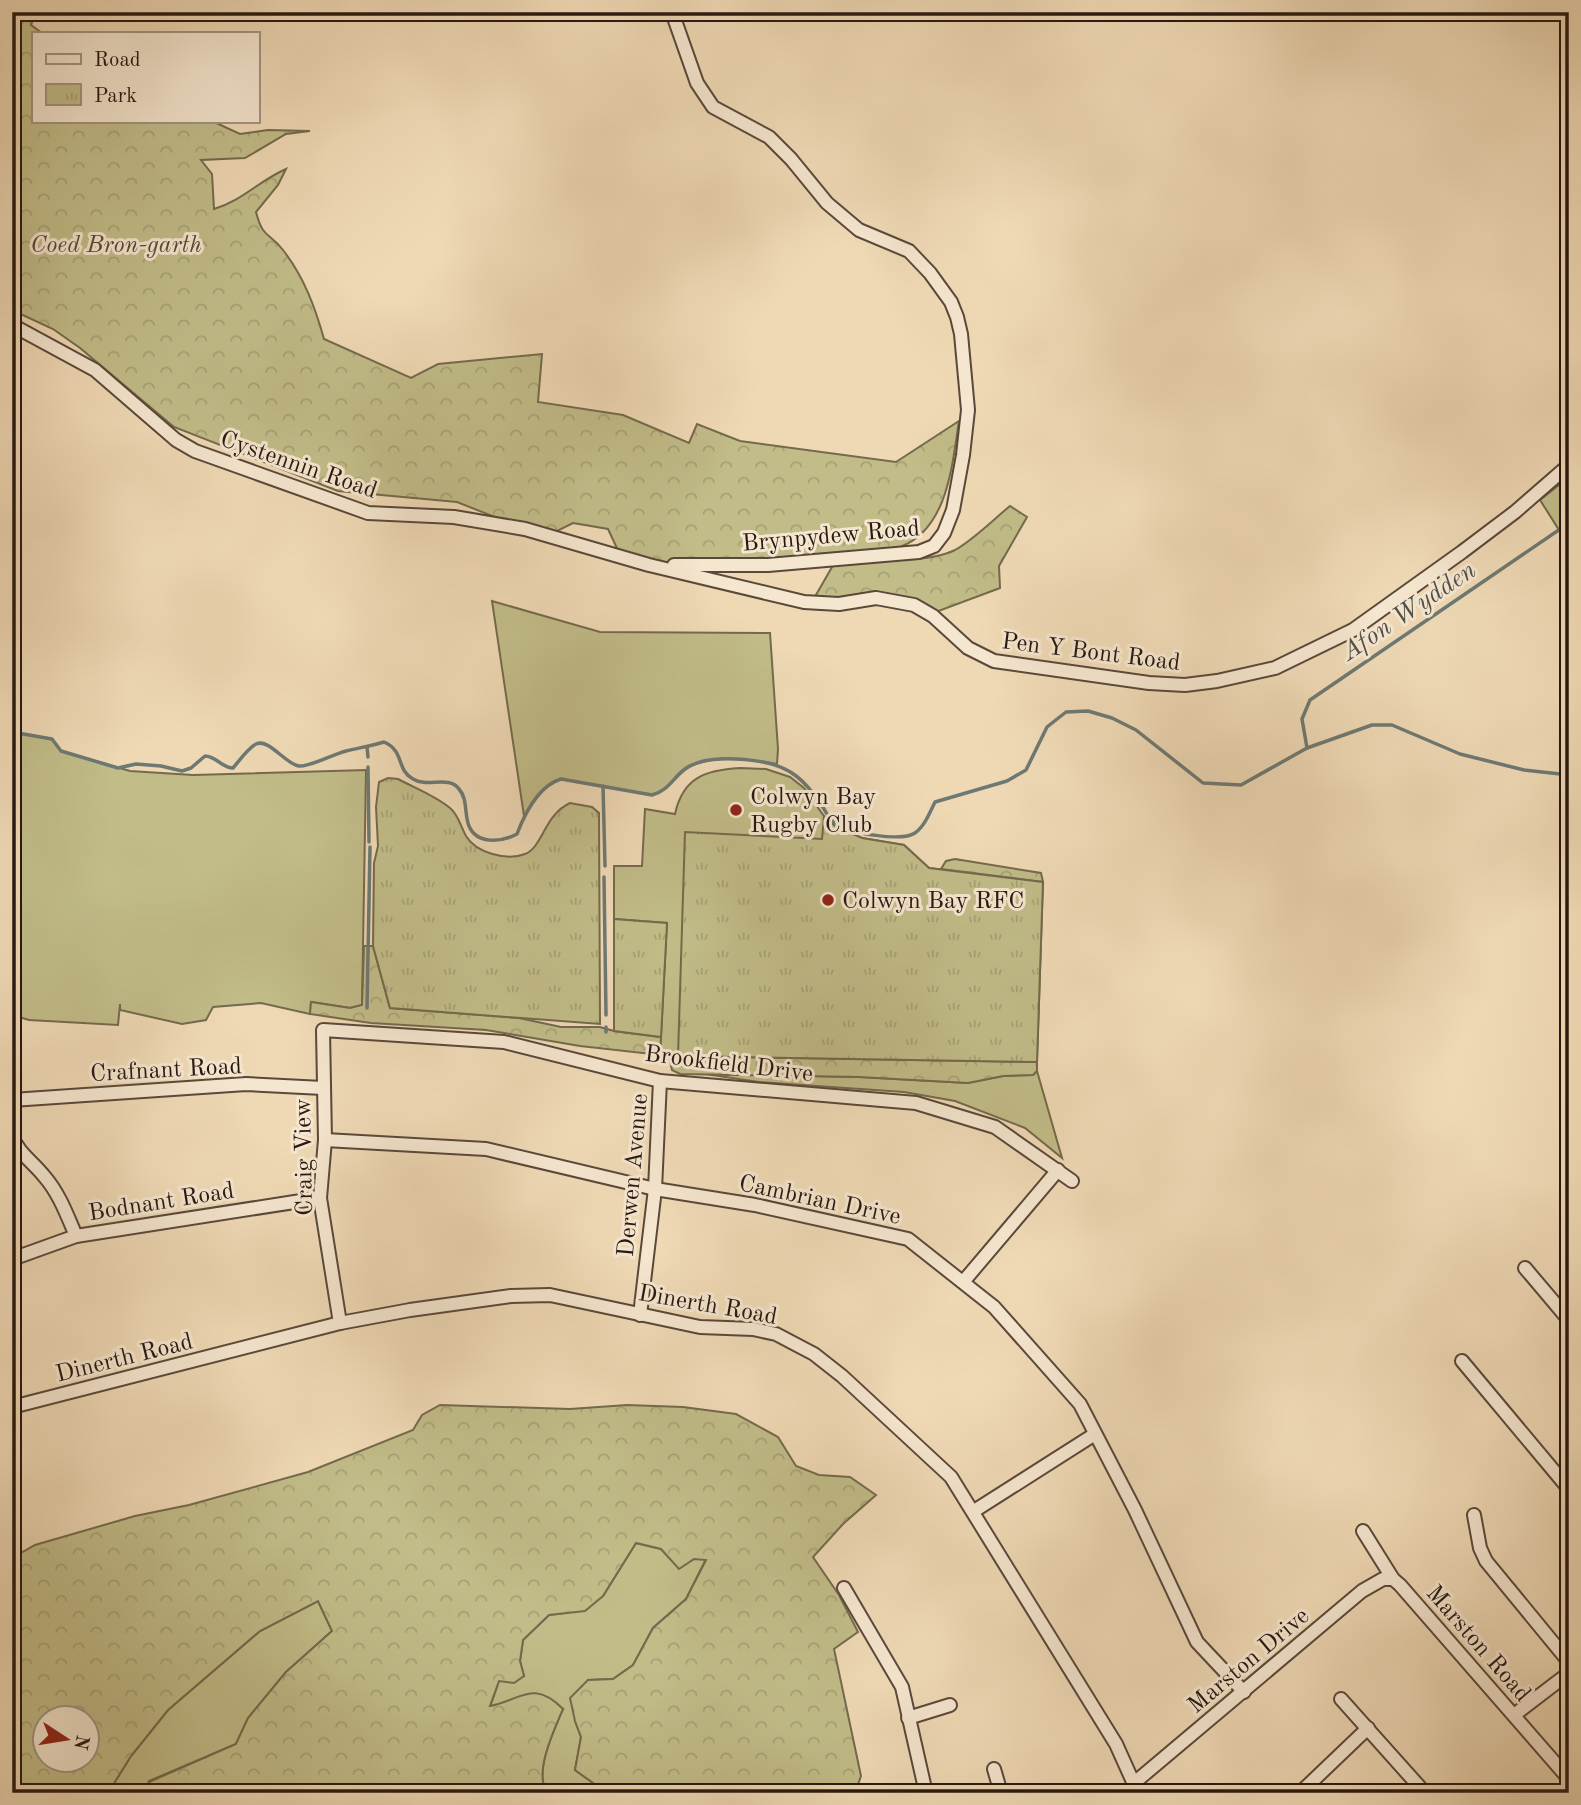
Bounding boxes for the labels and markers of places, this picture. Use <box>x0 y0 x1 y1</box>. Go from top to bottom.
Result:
place label: Colwyn Bay Rugby Club <box>750 786 877 838</box>
marker: Colwyn Bay Rugby Club <box>728 802 744 818</box>
place label: Colwyn Bay RFC <box>842 890 1024 914</box>
marker: Colwyn Bay RFC <box>820 892 836 908</box>

